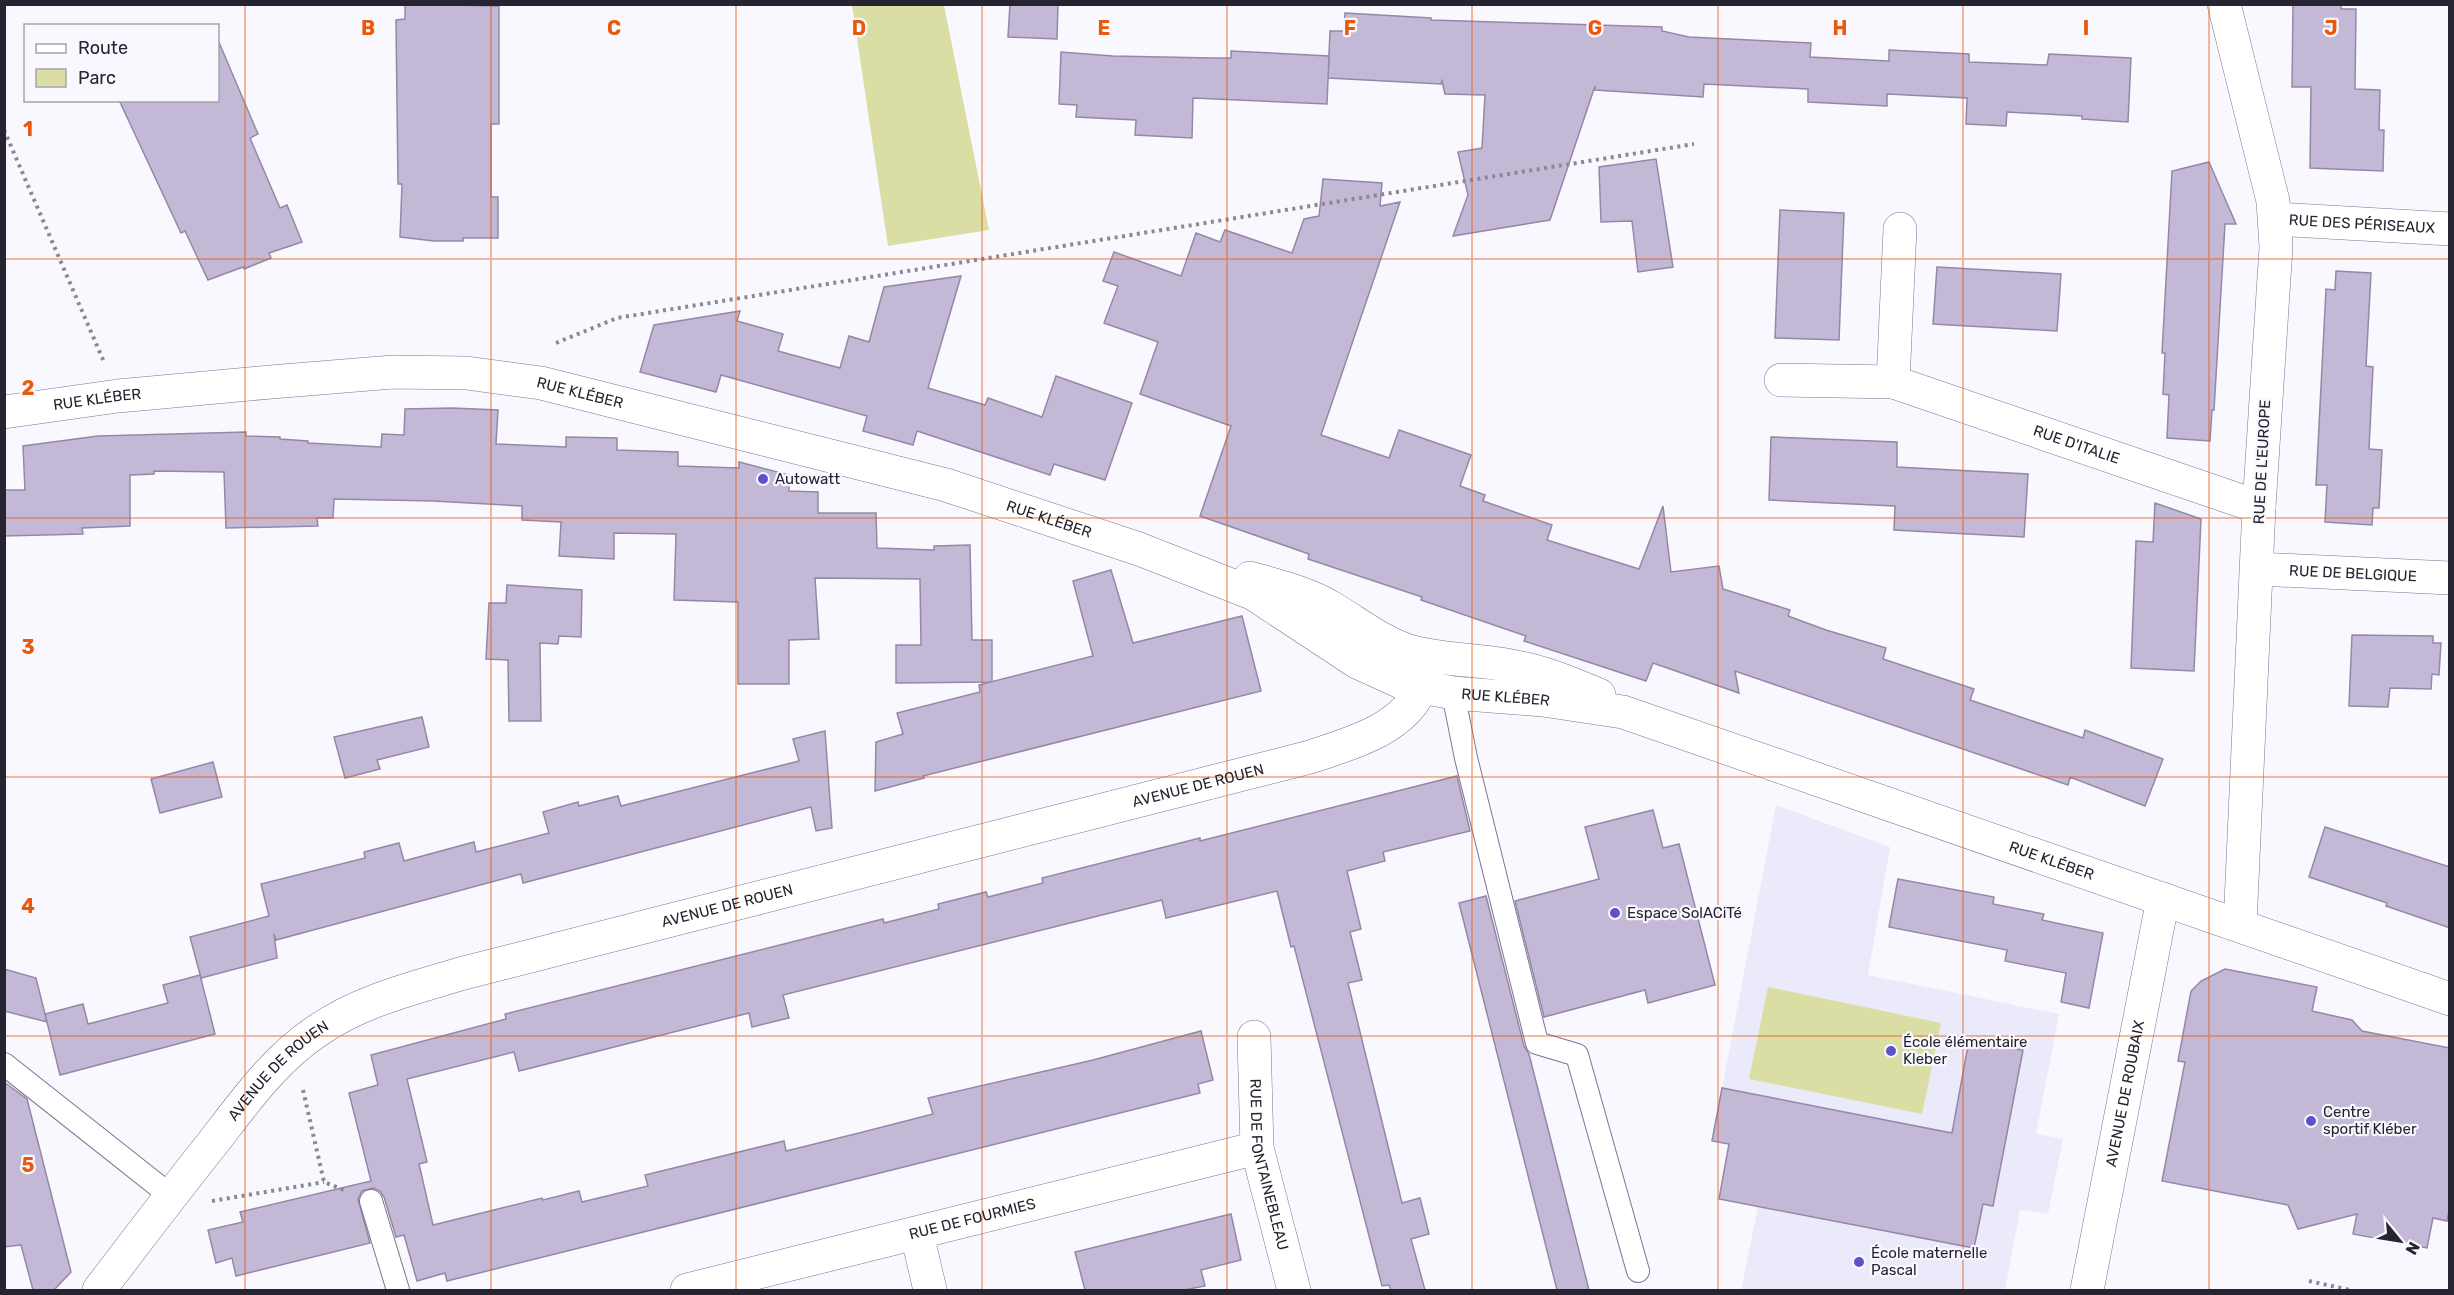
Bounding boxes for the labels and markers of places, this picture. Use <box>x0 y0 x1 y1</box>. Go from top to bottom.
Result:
place label: Autowatt <box>775 470 840 488</box>
marker: Autowatt <box>756 472 770 486</box>
place label: Espace SolACiTé <box>1627 904 1742 922</box>
marker: Espace SolACiTé <box>1608 906 1622 920</box>
place label: École élémentaire Kleber <box>1903 1033 2028 1068</box>
marker: École élémentaire Kleber <box>1884 1044 1898 1058</box>
place label: Centre sportif Kléber <box>2323 1103 2417 1138</box>
marker: Centre sportif Kléber <box>2304 1114 2318 1128</box>
place label: École maternelle Pascal <box>1871 1244 1987 1279</box>
marker: École maternelle Pascal <box>1852 1255 1866 1269</box>

